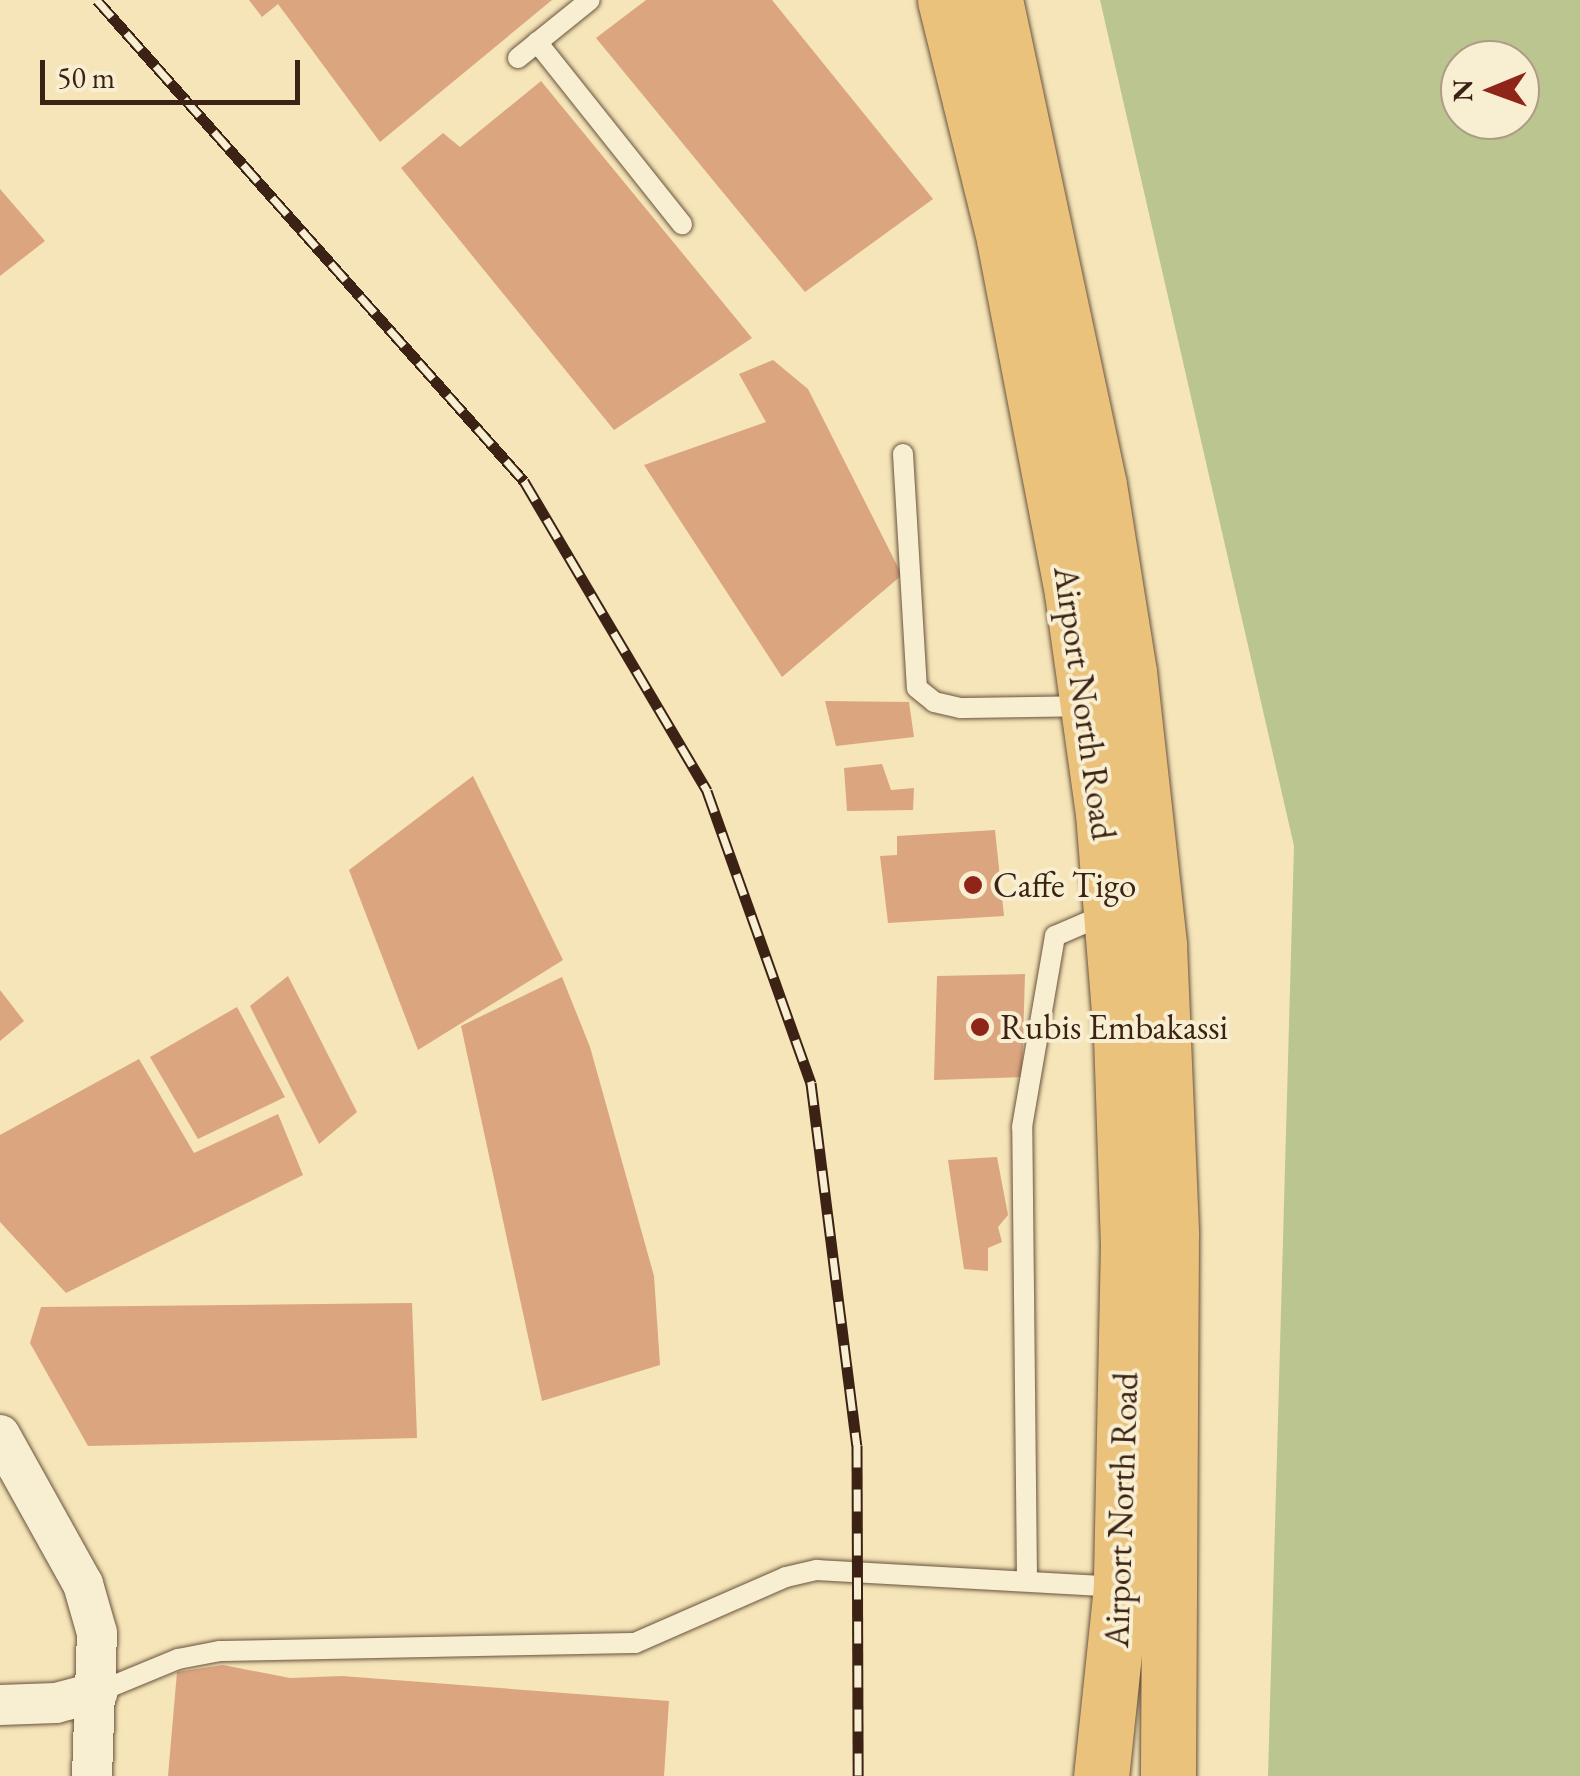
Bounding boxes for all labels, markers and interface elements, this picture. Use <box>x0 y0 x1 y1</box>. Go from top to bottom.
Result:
scale bar <box>45 40 305 102</box>
north arrow <box>1440 40 1540 140</box>
text: 50 m <box>57 58 115 97</box>
text: N <box>1444 79 1480 102</box>
street label: Airport North Road <box>1045 564 1125 842</box>
place label: Caffe Tigo <box>993 864 1136 906</box>
marker: Caffe Tigo <box>962 874 984 896</box>
place label: Rubis Embakassi <box>1000 1006 1228 1048</box>
marker: Rubis Embakassi <box>969 1016 991 1038</box>
street label: Airport North Road <box>1095 1372 1147 1648</box>

